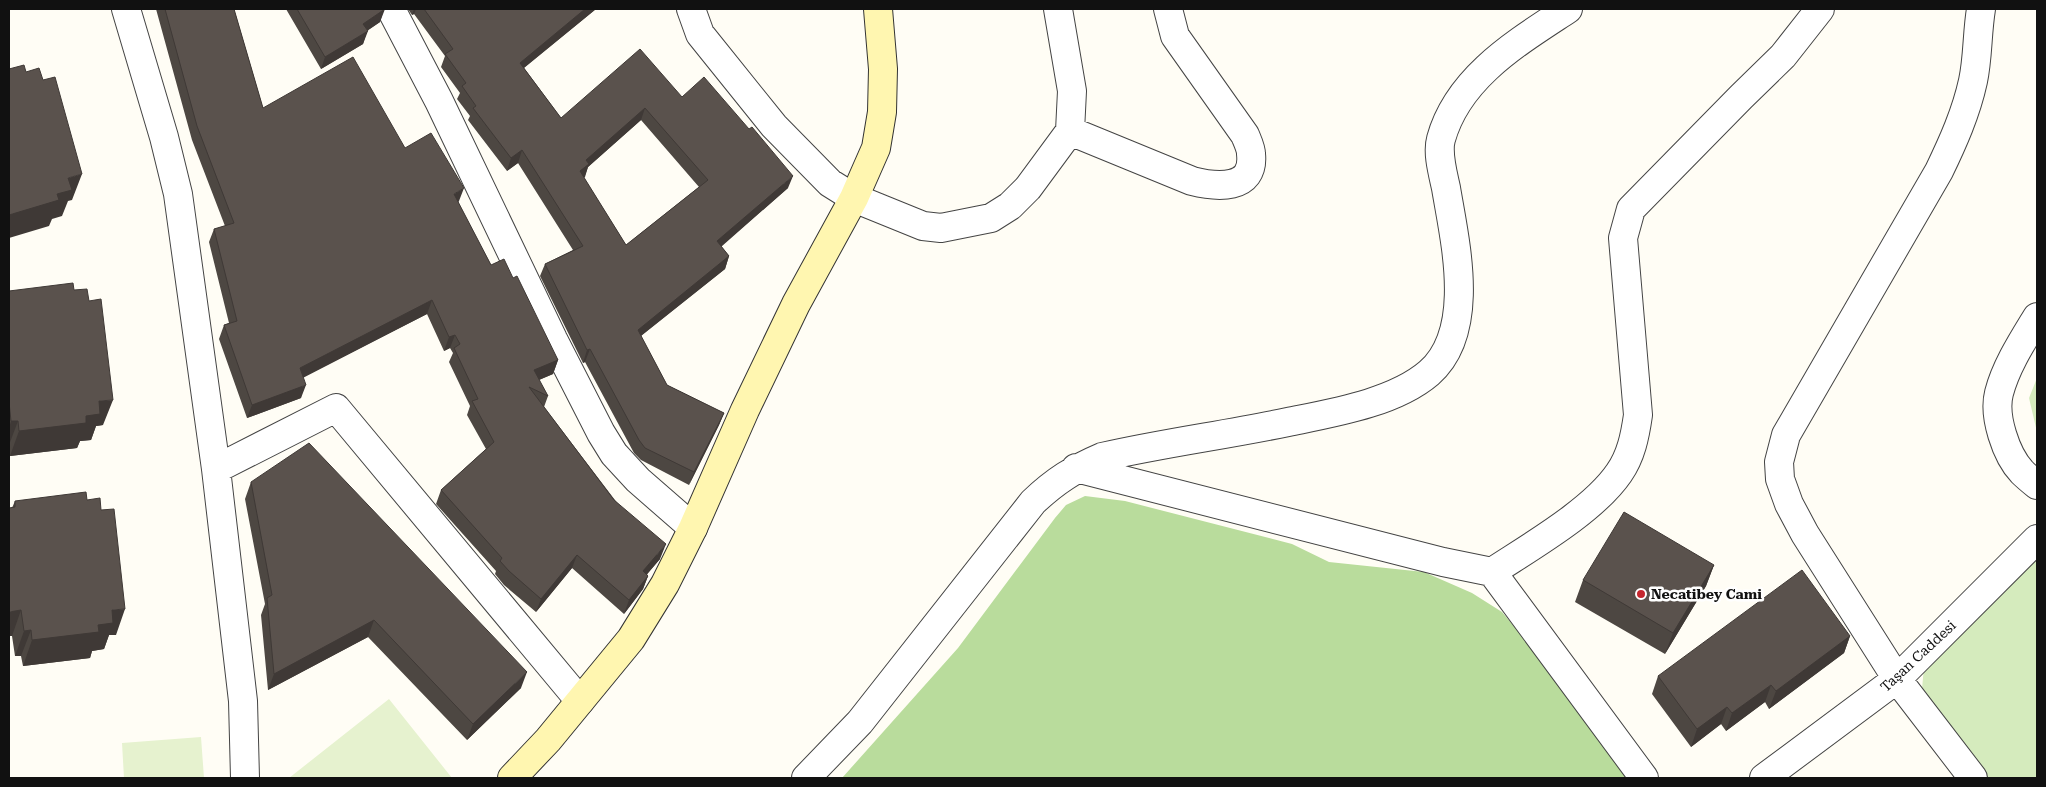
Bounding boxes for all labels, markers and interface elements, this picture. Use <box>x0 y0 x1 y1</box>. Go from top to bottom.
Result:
place label: Necatibey Cami <box>1651 586 1762 602</box>
marker: Necatibey Cami <box>1635 588 1647 600</box>
street label: Taşan Caddesi <box>1877 617 1959 695</box>

